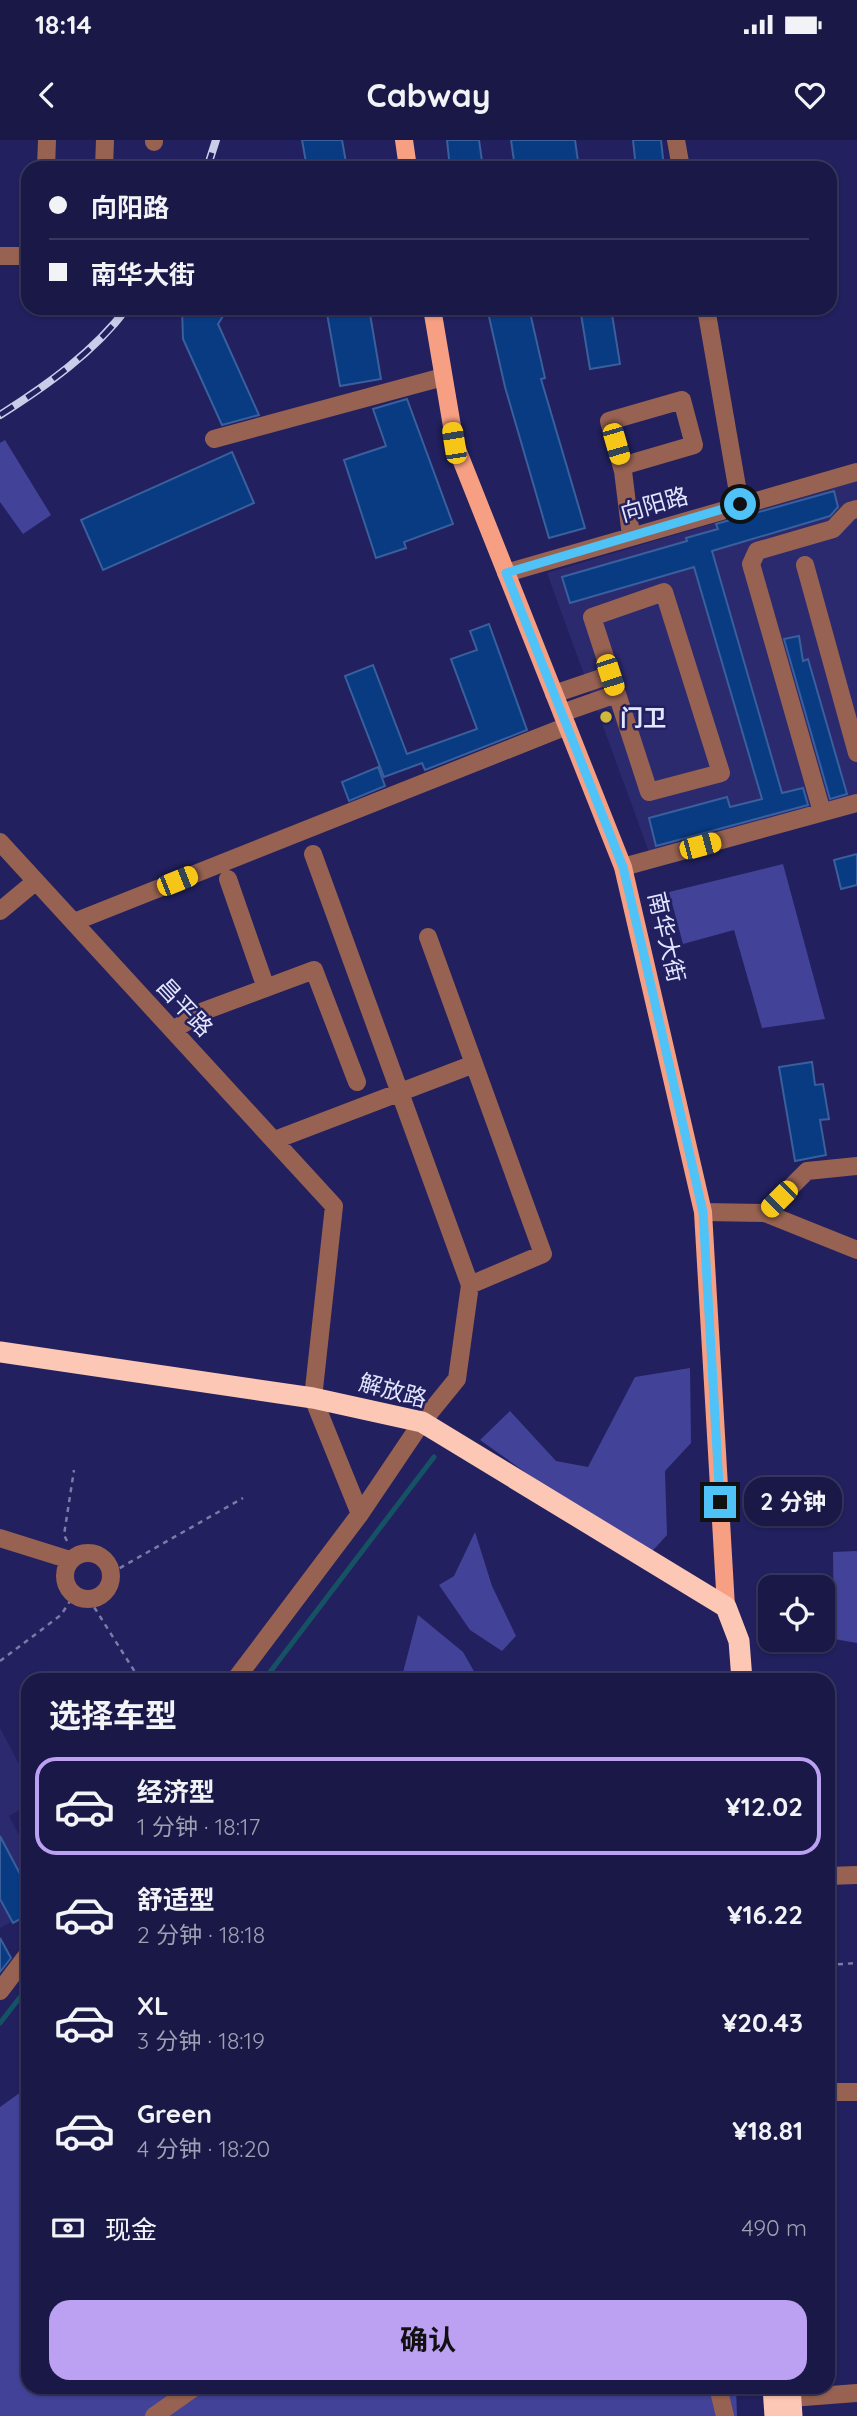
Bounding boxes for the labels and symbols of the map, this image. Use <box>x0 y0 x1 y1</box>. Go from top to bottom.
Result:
car <box>441 421 468 465</box>
car <box>601 421 632 467</box>
street label: 向阳路 <box>617 481 691 527</box>
route start <box>724 488 756 520</box>
car <box>594 652 627 698</box>
place label: 门卫 <box>620 703 666 732</box>
marker: 门卫 <box>598 709 614 725</box>
car <box>677 830 724 862</box>
car <box>154 863 201 899</box>
street label: 南华大街 <box>643 889 691 985</box>
street label: 昌平路 <box>151 972 219 1042</box>
car <box>757 1177 802 1221</box>
street label: 解放路 <box>356 1367 430 1413</box>
callout: 2 分钟 <box>744 1478 842 1526</box>
route end <box>704 1486 736 1518</box>

